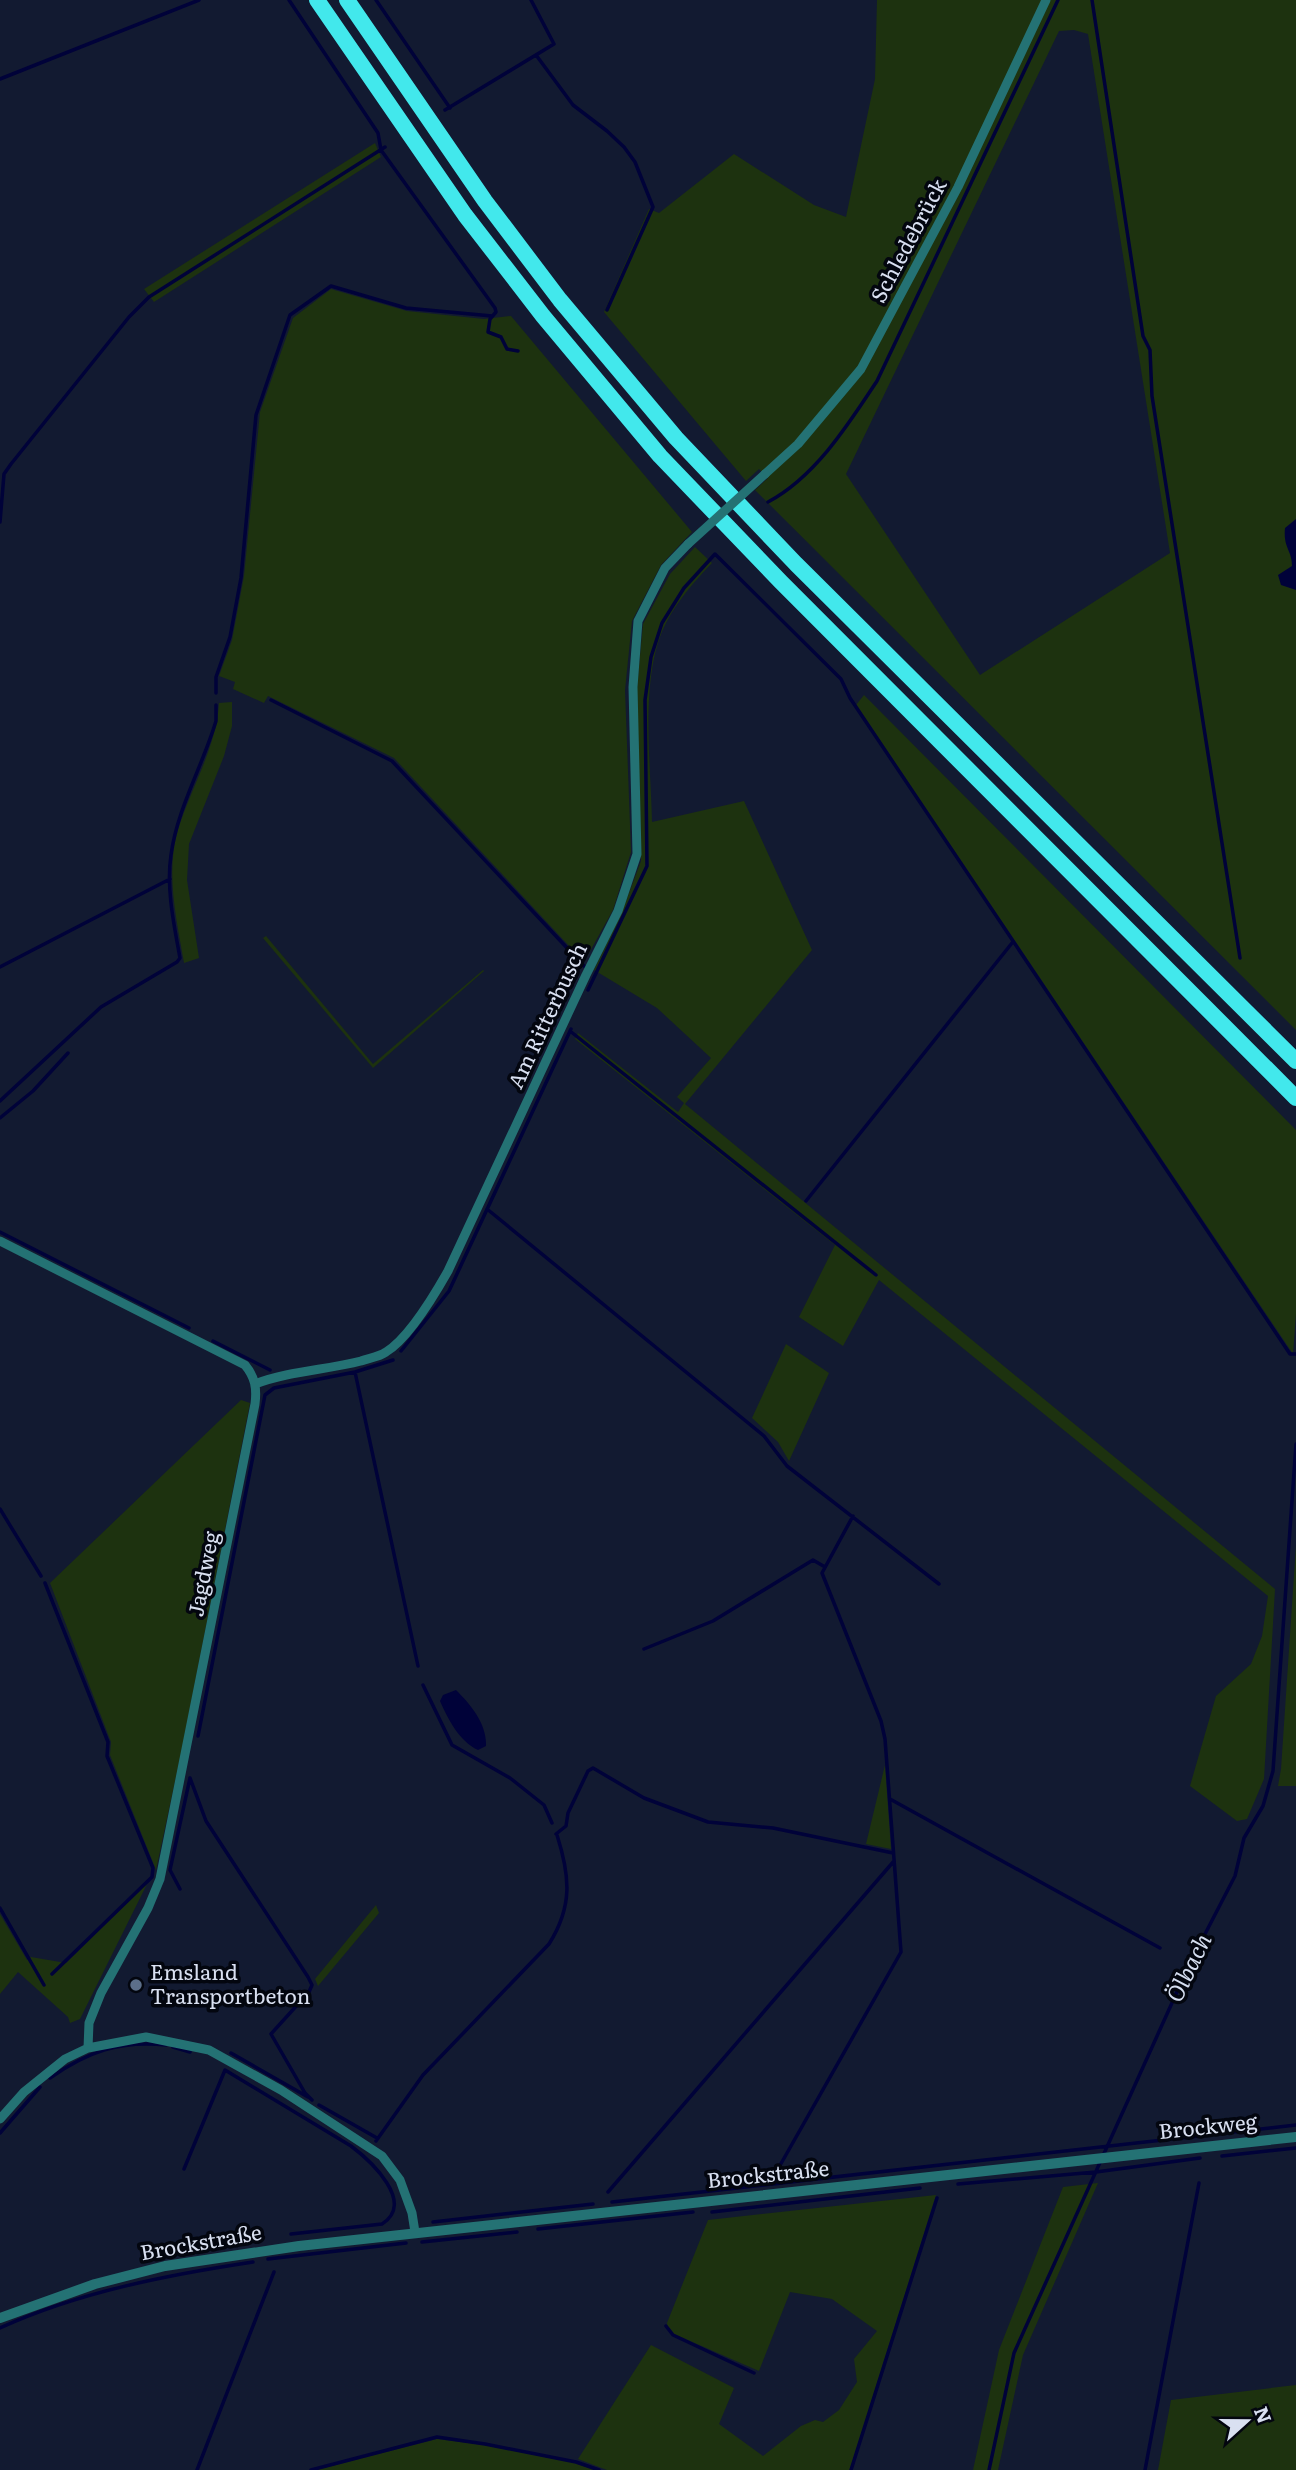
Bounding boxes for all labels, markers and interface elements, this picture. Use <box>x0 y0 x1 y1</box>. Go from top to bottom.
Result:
street label: Schledebrück <box>861 172 953 307</box>
street label: Am Ritterbusch <box>498 937 593 1093</box>
street label: Jagdweg <box>178 1528 225 1619</box>
water label: Ölbach <box>1156 1927 1219 2007</box>
place label: Emsland Transportbeton <box>150 1955 310 2010</box>
marker: Emsland Transportbeton <box>128 1977 144 1993</box>
street label: Brockweg <box>1157 2104 1259 2145</box>
street label: Brockstraße <box>705 2151 830 2194</box>
street label: Brockstraße <box>137 2215 264 2266</box>
north arrow <box>1212 2386 1282 2456</box>
text: N <box>1248 2402 1280 2427</box>

